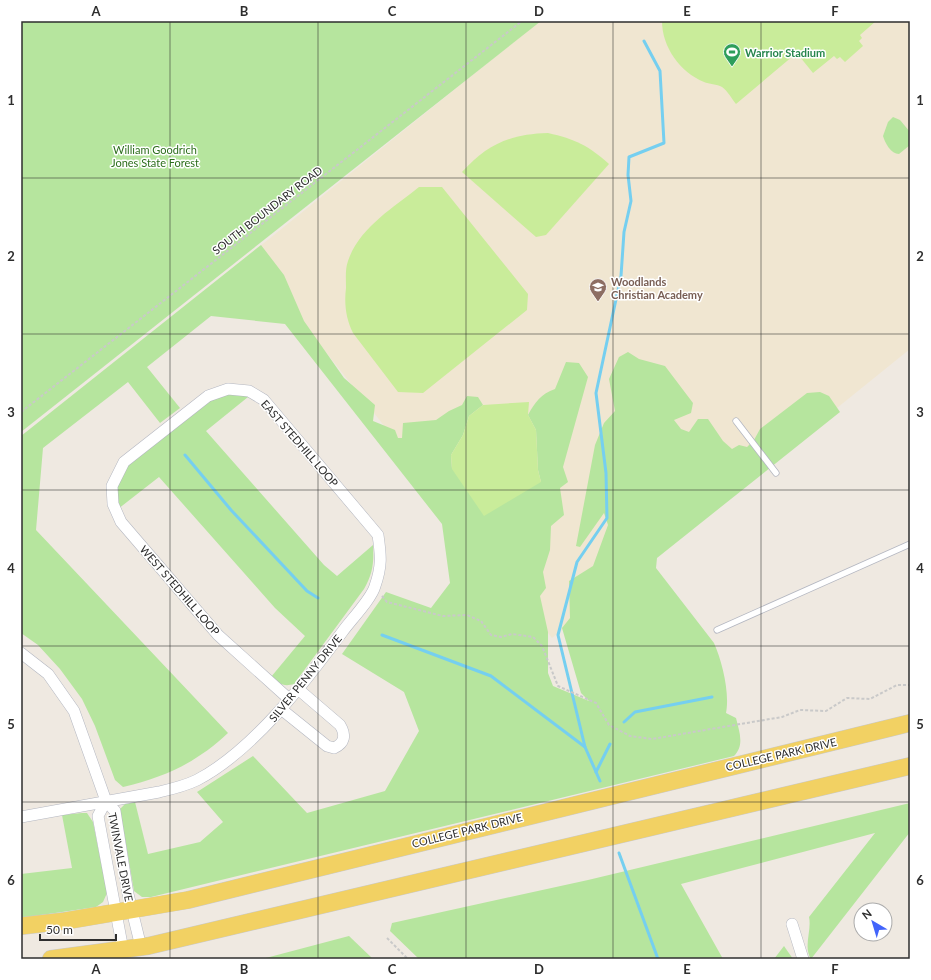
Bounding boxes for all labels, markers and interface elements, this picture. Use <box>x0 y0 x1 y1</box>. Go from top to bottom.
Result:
text: A <box>90 3 101 19</box>
text: B <box>240 3 249 19</box>
text: C <box>388 3 397 19</box>
text: D <box>534 3 544 19</box>
text: E <box>683 3 691 19</box>
text: F <box>831 3 839 19</box>
sports icon: Warrior Stadium <box>722 42 742 67</box>
place label: Warrior Stadium <box>745 46 825 59</box>
text: 1 <box>7 92 15 108</box>
text: 1 <box>916 92 924 108</box>
park label: William Goodrich Jones State Forest <box>111 143 199 169</box>
street label: SOUTH BOUNDARY ROAD <box>210 163 324 257</box>
text: 2 <box>7 248 15 264</box>
text: 2 <box>916 248 924 264</box>
place label: Woodlands Christian Academy <box>611 275 703 301</box>
school or university icon: Woodlands Christian Academy <box>588 277 608 302</box>
street label: EAST STEDHILL LOOP <box>259 397 341 489</box>
text: 3 <box>7 404 15 420</box>
text: 3 <box>916 404 924 420</box>
street label: WEST STEDHILL LOOP <box>137 542 223 638</box>
text: 4 <box>7 560 15 576</box>
text: 4 <box>916 560 924 576</box>
street label: SILVER PENNY DRIVE <box>266 632 344 724</box>
text: 5 <box>7 716 15 732</box>
text: 5 <box>916 716 924 732</box>
street label: COLLEGE PARK DRIVE <box>724 735 838 773</box>
street label: COLLEGE PARK DRIVE <box>410 810 524 850</box>
street label: TWINVALE DRIVE <box>106 811 136 903</box>
text: 6 <box>7 872 15 888</box>
text: 6 <box>916 872 924 888</box>
north arrow <box>853 902 893 942</box>
text: N <box>859 906 874 921</box>
scale bar <box>40 916 116 942</box>
text: 50 m <box>46 922 73 937</box>
text: A <box>90 961 101 977</box>
text: B <box>240 961 249 977</box>
text: C <box>388 961 397 977</box>
text: D <box>534 961 544 977</box>
text: E <box>683 961 691 977</box>
text: F <box>831 961 839 977</box>

